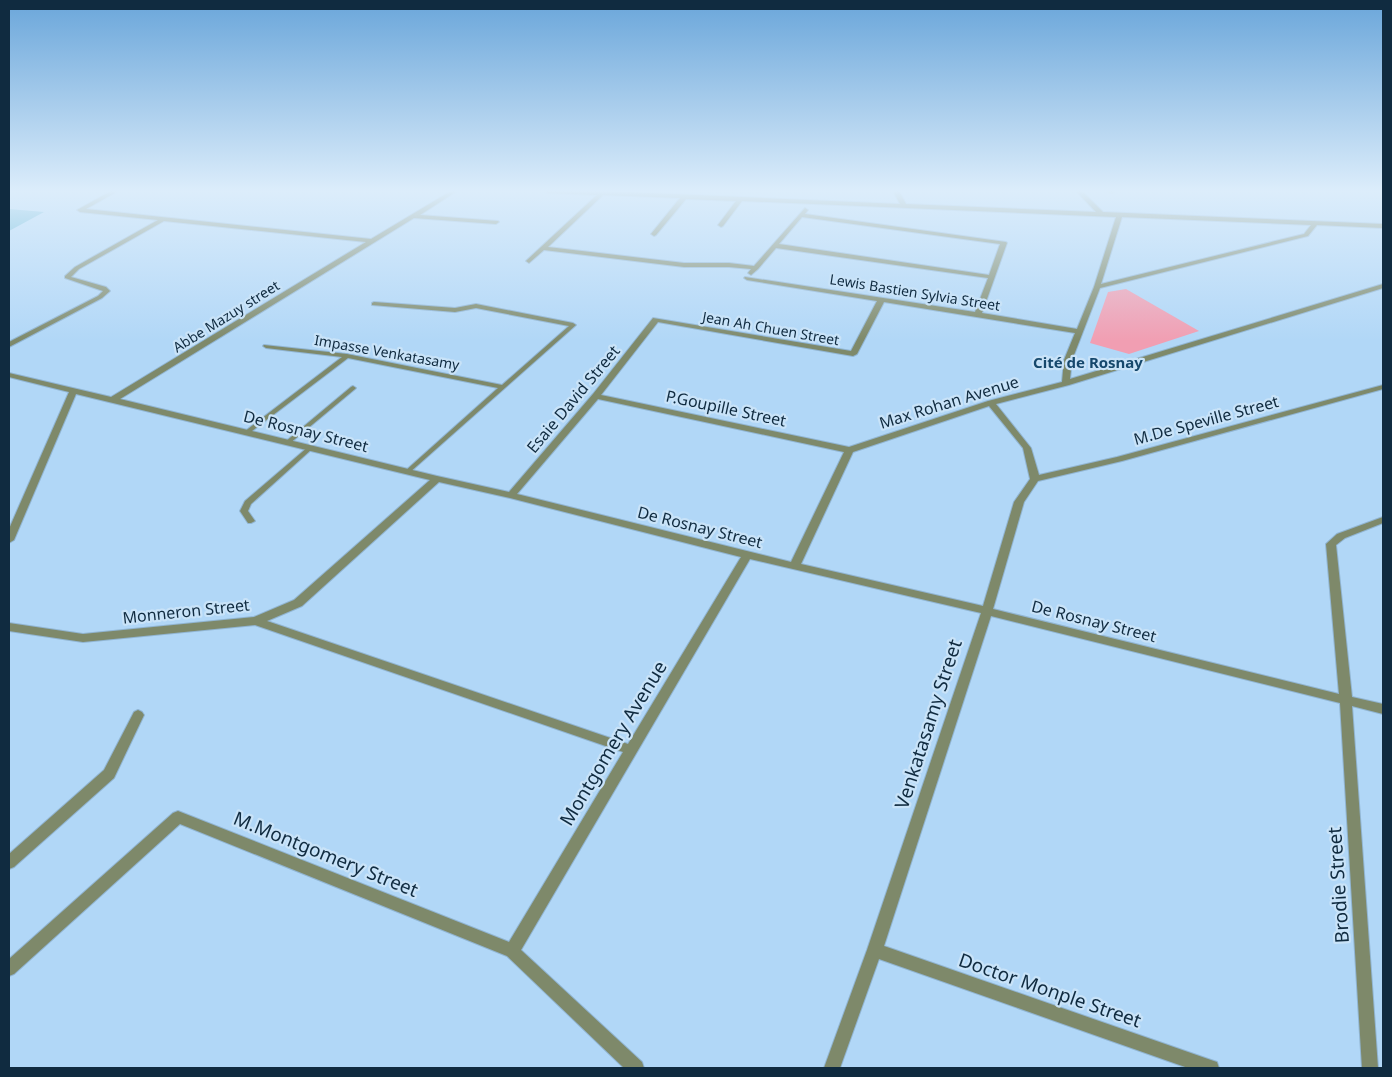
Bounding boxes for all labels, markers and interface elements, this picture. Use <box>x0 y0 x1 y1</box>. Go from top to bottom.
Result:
street label: Lewis Bastien Sylvia Street <box>828 269 1002 315</box>
street label: Abbe Mazuy street <box>169 276 283 356</box>
street label: Jean Ah Chuen Street <box>699 306 841 349</box>
street label: Impasse Venkatasamy <box>313 330 462 374</box>
street label: Esaie David Street <box>521 340 625 458</box>
district label: Cité de Rosnay <box>1033 352 1143 372</box>
street label: Max Rohan Avenue <box>877 370 1021 434</box>
street label: P.Goupille Street <box>664 385 788 432</box>
street label: M.De Speville Street <box>1131 390 1281 450</box>
street label: De Rosnay Street <box>241 405 371 457</box>
street label: De Rosnay Street <box>635 501 765 553</box>
street label: Monneron Street <box>121 593 251 629</box>
street label: De Rosnay Street <box>1029 595 1159 647</box>
street label: Venkatasamy Street <box>888 636 968 812</box>
street label: Montgomery Avenue <box>553 656 673 830</box>
street label: M.Montgomery Street <box>230 805 422 903</box>
street label: Brodie Street <box>1321 826 1355 944</box>
street label: Doctor Monple Street <box>955 947 1145 1033</box>

